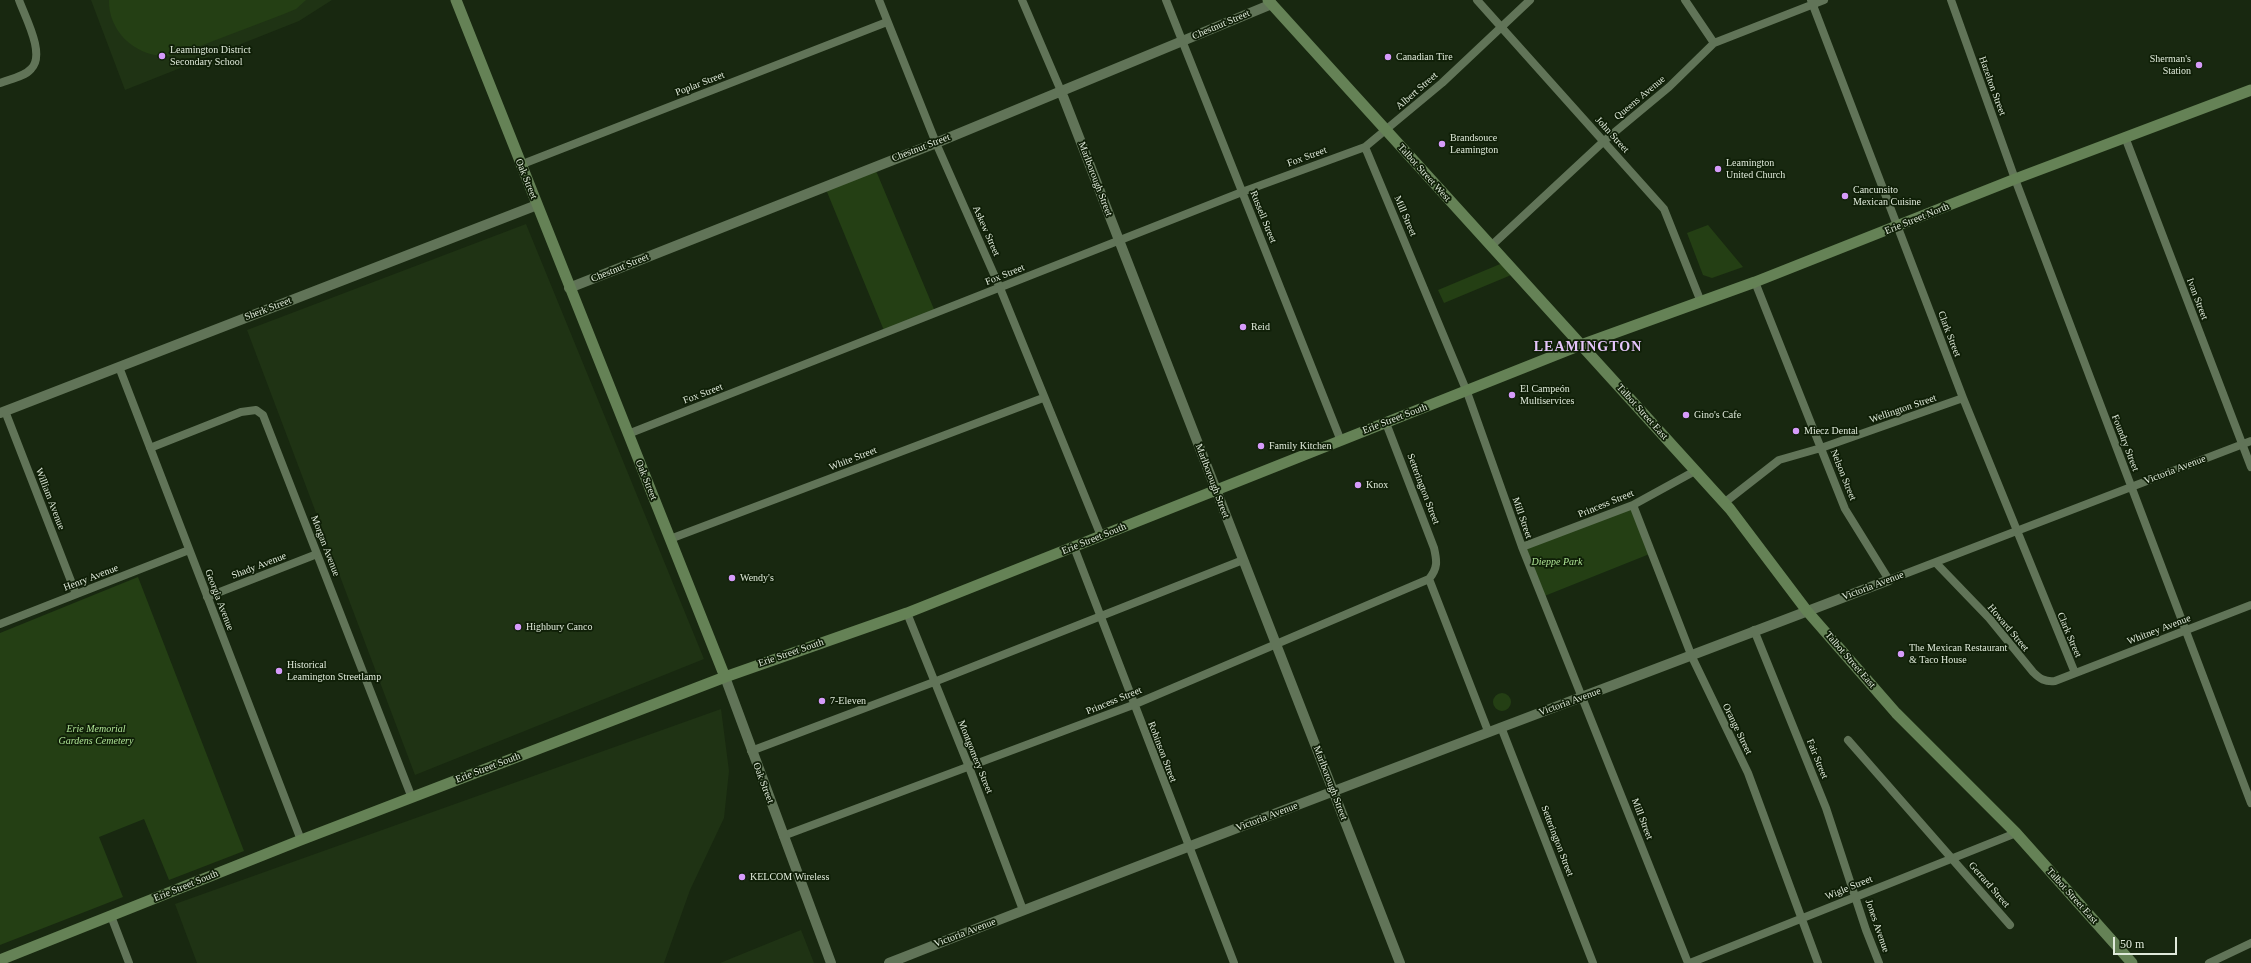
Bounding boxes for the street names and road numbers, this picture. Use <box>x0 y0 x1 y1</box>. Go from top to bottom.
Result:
street label: Chestnut Street <box>1190 7 1252 43</box>
street label: Hazelton Street <box>1976 55 2008 117</box>
street label: Poplar Street <box>674 69 726 99</box>
street label: Albert Street <box>1394 70 1440 112</box>
street label: Queens Avenue <box>1612 73 1668 123</box>
street label: John Street <box>1593 114 1631 156</box>
street label: Chestnut Street <box>890 131 952 165</box>
street label: Marlborough Street <box>1075 140 1115 218</box>
street label: Talbot Street West <box>1395 142 1453 204</box>
street label: Fox Street <box>1286 144 1328 170</box>
street label: Oak Street <box>512 157 540 201</box>
street label: Russell Street <box>1247 189 1279 245</box>
street label: Mill Street <box>1391 194 1419 238</box>
street label: Erie Street North <box>1883 201 1951 237</box>
street label: Askew Street <box>970 204 1002 258</box>
street label: Chestnut Street <box>589 251 651 285</box>
street label: Fox Street <box>984 262 1026 288</box>
street label: Ivan Street <box>2184 277 2210 321</box>
street label: Sherk Street <box>243 295 293 323</box>
street label: Clark Street <box>1935 309 1963 359</box>
street label: Fox Street <box>682 381 724 407</box>
street label: Talbot Street East <box>1614 382 1670 442</box>
street label: Wellington Street <box>1868 392 1938 426</box>
street label: Erie Street South <box>1361 401 1429 437</box>
street label: Foundry Street <box>2109 413 2141 473</box>
street label: Marlborough Street <box>1192 442 1232 520</box>
street label: White Street <box>827 444 879 474</box>
street label: Nelson Street <box>1827 448 1859 502</box>
street label: Setterington Street <box>1404 452 1442 526</box>
street label: Victoria Avenue <box>2142 453 2208 487</box>
street label: Oak Street <box>632 458 660 502</box>
street label: William Avenue <box>33 466 67 532</box>
street label: Princess Street <box>1576 487 1636 521</box>
street label: Mill Street <box>1509 496 1535 540</box>
street label: Morgan Avenue <box>308 514 342 578</box>
street label: Erie Street South <box>1060 521 1128 557</box>
street label: Shady Avenue <box>230 550 288 582</box>
street label: Henry Avenue <box>62 562 120 594</box>
street label: Georgia Avenue <box>202 568 236 632</box>
street label: Victoria Avenue <box>1840 569 1906 603</box>
street label: Howard Street <box>1985 602 2031 654</box>
street label: Clark Street <box>2054 611 2084 659</box>
street label: Whitney Avenue <box>2125 612 2193 648</box>
street label: Talbot Street East <box>1822 629 1878 691</box>
street label: Erie Street South <box>757 636 825 670</box>
street label: Princess Street <box>1084 684 1144 718</box>
street label: Victoria Avenue <box>1537 685 1603 719</box>
street label: Orange Street <box>1719 702 1755 756</box>
street label: Montgomery Street <box>955 719 995 795</box>
street label: Robinson Street <box>1145 720 1179 784</box>
street label: Fair Street <box>1804 737 1830 781</box>
street label: Marlborough Street <box>1310 744 1350 822</box>
street label: Erie Street South <box>454 750 522 786</box>
street label: Oak Street <box>750 761 776 805</box>
street label: Mill Street <box>1629 797 1655 841</box>
street label: Victoria Avenue <box>1234 800 1300 834</box>
street label: Setterington Street <box>1538 804 1576 878</box>
street label: Gerrard Street <box>1966 860 2012 910</box>
street label: Talbot Street East <box>2044 866 2100 926</box>
street label: Erie Street South <box>152 868 220 904</box>
street label: Wigle Street <box>1824 873 1874 903</box>
street label: Jones Avenue <box>1862 898 1892 954</box>
street label: Victoria Avenue <box>932 916 998 950</box>

